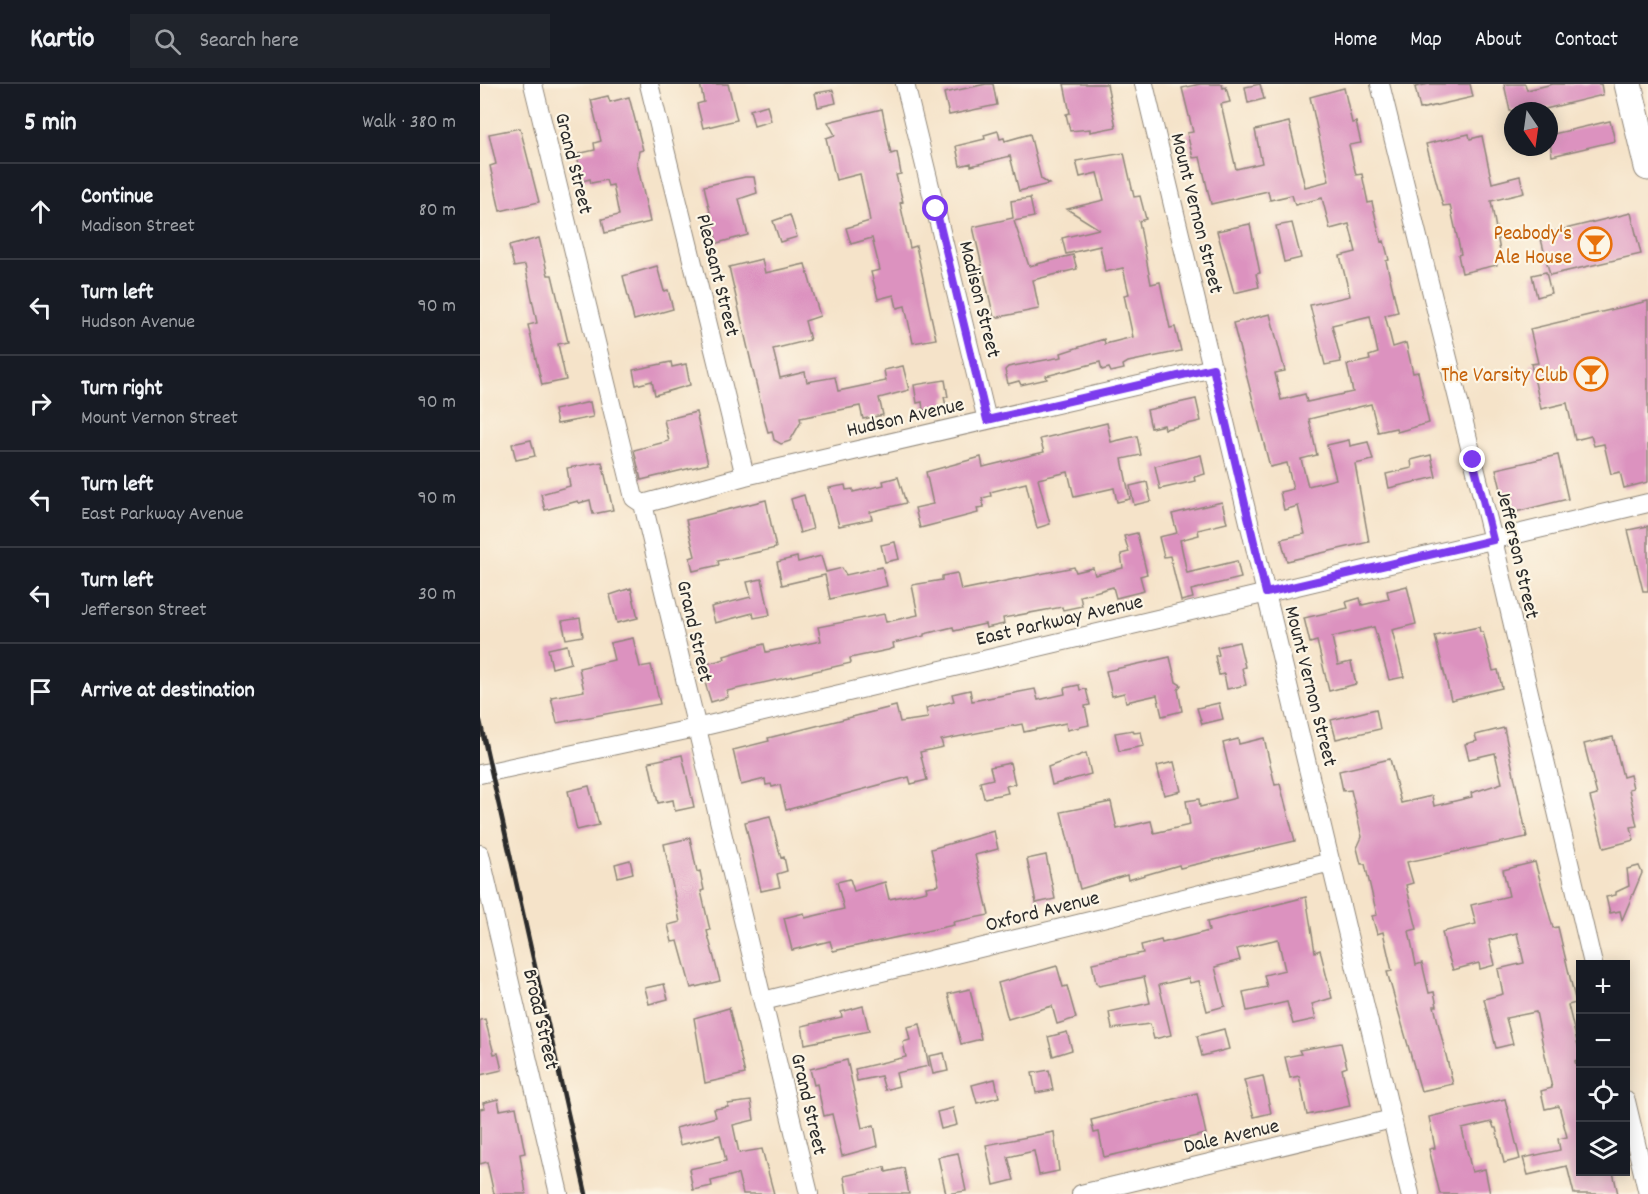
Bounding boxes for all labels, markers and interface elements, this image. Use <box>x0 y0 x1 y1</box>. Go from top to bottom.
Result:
search box <box>130 14 550 68</box>
text: Kartio <box>30 21 94 61</box>
icon: search <box>151 25 184 58</box>
text: Search here <box>199 26 299 57</box>
text: Home <box>1333 26 1377 56</box>
text: Map <box>1410 26 1442 56</box>
text: About <box>1475 26 1522 56</box>
text: Contact <box>1555 26 1618 56</box>
north arrow <box>1504 102 1558 156</box>
text: 5 min <box>24 105 77 142</box>
text: Walk · 380 m <box>362 109 456 137</box>
street label: Grand Street <box>545 110 599 218</box>
street label: Mount Vernon Street <box>1161 130 1230 297</box>
text: Continue <box>81 182 153 213</box>
icon: ahead <box>24 195 57 228</box>
route start <box>922 195 948 221</box>
text: 80 m <box>419 197 456 225</box>
street label: Pleasant Street <box>686 211 746 341</box>
text: Madison Street <box>81 213 195 241</box>
place label: Peabody's Ale House <box>1494 220 1572 274</box>
bar icon: Peabody's Ale House <box>1577 226 1613 262</box>
street label: Madison Street <box>949 238 1007 362</box>
text: Turn left <box>81 278 153 309</box>
icon: left <box>24 291 57 324</box>
text: 90 m <box>418 293 456 321</box>
text: Hudson Avenue <box>81 309 195 337</box>
bar icon: The Varsity Club <box>1573 356 1609 392</box>
place label: The Varsity Club <box>1441 362 1568 392</box>
text: Turn right <box>81 374 163 405</box>
icon: right <box>24 387 57 420</box>
text: 90 m <box>418 389 456 417</box>
street label: Hudson Avenue <box>844 391 967 447</box>
text: Mount Vernon Street <box>81 405 238 433</box>
route end <box>1459 446 1485 472</box>
text: Turn left <box>81 470 153 501</box>
icon: left <box>24 483 57 516</box>
text: 90 m <box>418 485 456 513</box>
street label: Jefferson Street <box>1487 487 1546 623</box>
text: East Parkway Avenue <box>81 501 244 529</box>
text: Turn left <box>81 566 153 597</box>
street label: Grand Street <box>667 578 719 686</box>
icon: left <box>24 579 57 612</box>
text: 30 m <box>418 581 456 609</box>
street label: East Parkway Avenue <box>973 588 1146 656</box>
text: Jefferson Street <box>81 597 207 625</box>
street label: Mount Vernon Street <box>1275 603 1344 770</box>
icon: arrive <box>24 675 57 708</box>
text: Arrive at destination <box>81 676 255 707</box>
street label: Oxford Avenue <box>983 884 1103 942</box>
map controls <box>1576 960 1630 1176</box>
button: + <box>1576 960 1630 1014</box>
street label: Broad Street <box>513 966 565 1073</box>
button: − <box>1576 1014 1630 1068</box>
street label: Grand Street <box>781 1051 833 1159</box>
button: locate <box>1576 1068 1630 1122</box>
street label: Dale Avenue <box>1181 1112 1282 1163</box>
button: layers <box>1576 1122 1630 1176</box>

